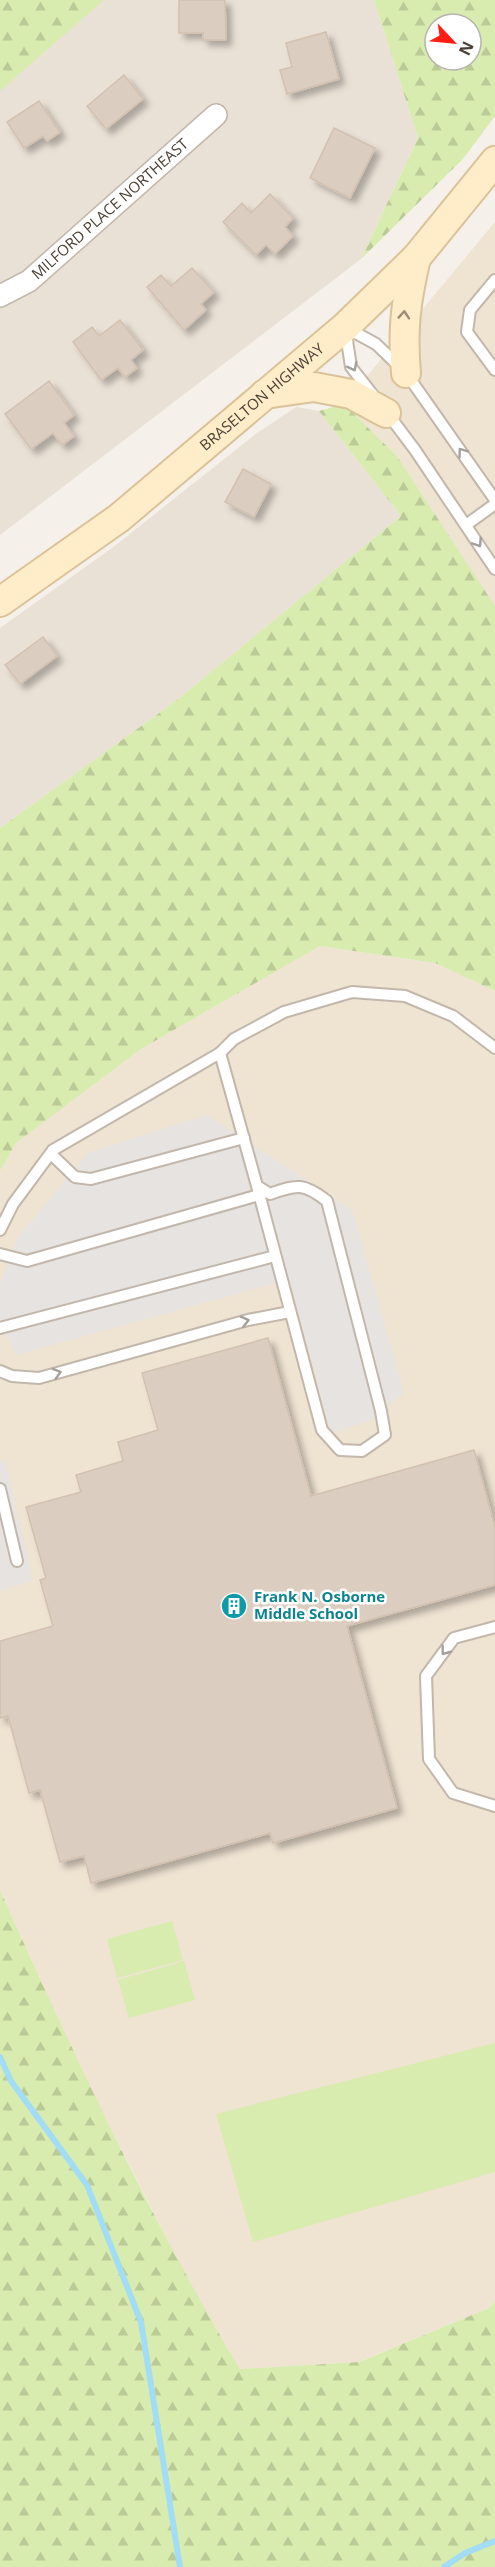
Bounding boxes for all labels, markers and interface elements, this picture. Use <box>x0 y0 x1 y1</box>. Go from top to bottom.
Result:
north arrow <box>423 12 483 72</box>
text: N <box>454 38 479 59</box>
street label: MILFORD PLACE NORTHEAST <box>27 133 192 283</box>
one-way arrow <box>397 311 410 320</box>
street label: BRASELTON HIGHWAY <box>195 338 328 455</box>
one-way arrow <box>346 361 358 372</box>
one-way arrow <box>458 447 469 458</box>
one-way arrow <box>471 536 482 547</box>
one-way arrow <box>239 1315 249 1328</box>
one-way arrow <box>52 1367 62 1380</box>
place label: Frank N. Osborne Middle School <box>254 1586 385 1623</box>
building icon: Frank N. Osborne Middle School <box>219 1591 249 1621</box>
one-way arrow <box>441 1645 452 1656</box>

